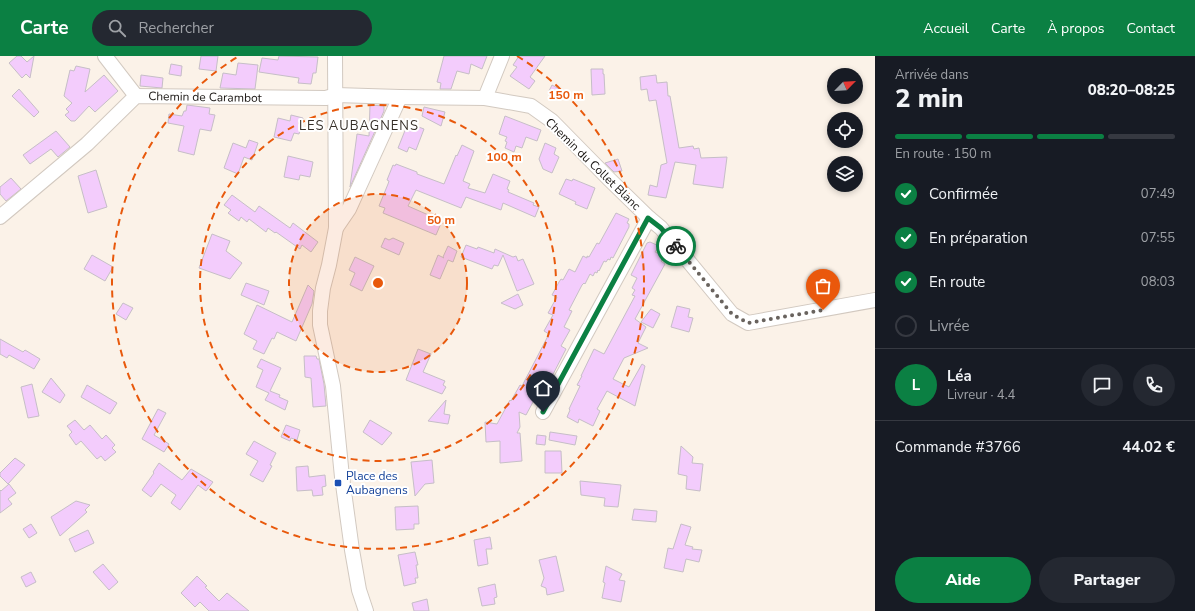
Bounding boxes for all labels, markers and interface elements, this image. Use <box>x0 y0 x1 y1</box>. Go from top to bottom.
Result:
search box <box>92 10 372 46</box>
text: Carte <box>20 15 68 41</box>
icon: search <box>106 17 128 39</box>
text: Rechercher <box>138 18 214 38</box>
text: Accueil <box>923 19 969 38</box>
text: Carte <box>991 19 1025 38</box>
text: À propos <box>1047 19 1105 38</box>
text: Contact <box>1127 19 1175 38</box>
text: Arrivée dans <box>895 66 969 84</box>
north arrow <box>827 68 863 104</box>
map controls <box>827 68 863 192</box>
text: 08:20–08:25 <box>1088 80 1175 100</box>
text: 2 min <box>895 81 963 116</box>
text: 150 m <box>548 87 584 103</box>
street label: Chemin de Carambot <box>148 88 263 106</box>
button: locate <box>827 112 863 148</box>
street label: Chemin du Collet Blanc <box>542 114 644 214</box>
district label: LES AUBAGNENS <box>299 117 419 135</box>
text: En route · 150 m <box>895 145 991 163</box>
text: 100 m <box>486 149 522 165</box>
button: layers <box>827 156 863 192</box>
icon: check <box>895 183 917 205</box>
text: Confirmée <box>929 184 998 204</box>
text: 07:49 <box>1141 185 1175 203</box>
text: 50 m <box>427 212 455 228</box>
courier <box>656 226 696 266</box>
icon: check <box>895 227 917 249</box>
text: En préparation <box>929 228 1028 248</box>
text: 07:55 <box>1141 229 1175 247</box>
icon: bike <box>665 235 687 257</box>
pin <box>806 269 840 310</box>
icon: check <box>895 271 917 293</box>
text: En route <box>929 272 985 292</box>
text: 08:03 <box>1141 273 1175 291</box>
icon: bag <box>812 275 834 297</box>
centre of rings <box>371 276 385 290</box>
text: Livrée <box>929 316 970 336</box>
button: chat <box>1081 364 1123 406</box>
button: phone <box>1133 364 1175 406</box>
text: Léa <box>947 366 972 386</box>
pin <box>526 371 560 412</box>
text: L <box>912 375 920 395</box>
icon: home <box>532 377 554 399</box>
text: Livreur · 4.4 <box>947 386 1015 404</box>
text: Commande #3766 <box>895 437 1021 457</box>
text: 44.02 € <box>1122 437 1175 457</box>
place label: Place des Aubagnens <box>346 468 408 498</box>
marker: Place des Aubagnens <box>333 478 343 488</box>
button: Aide <box>895 557 1031 603</box>
button: Partager <box>1039 557 1175 603</box>

